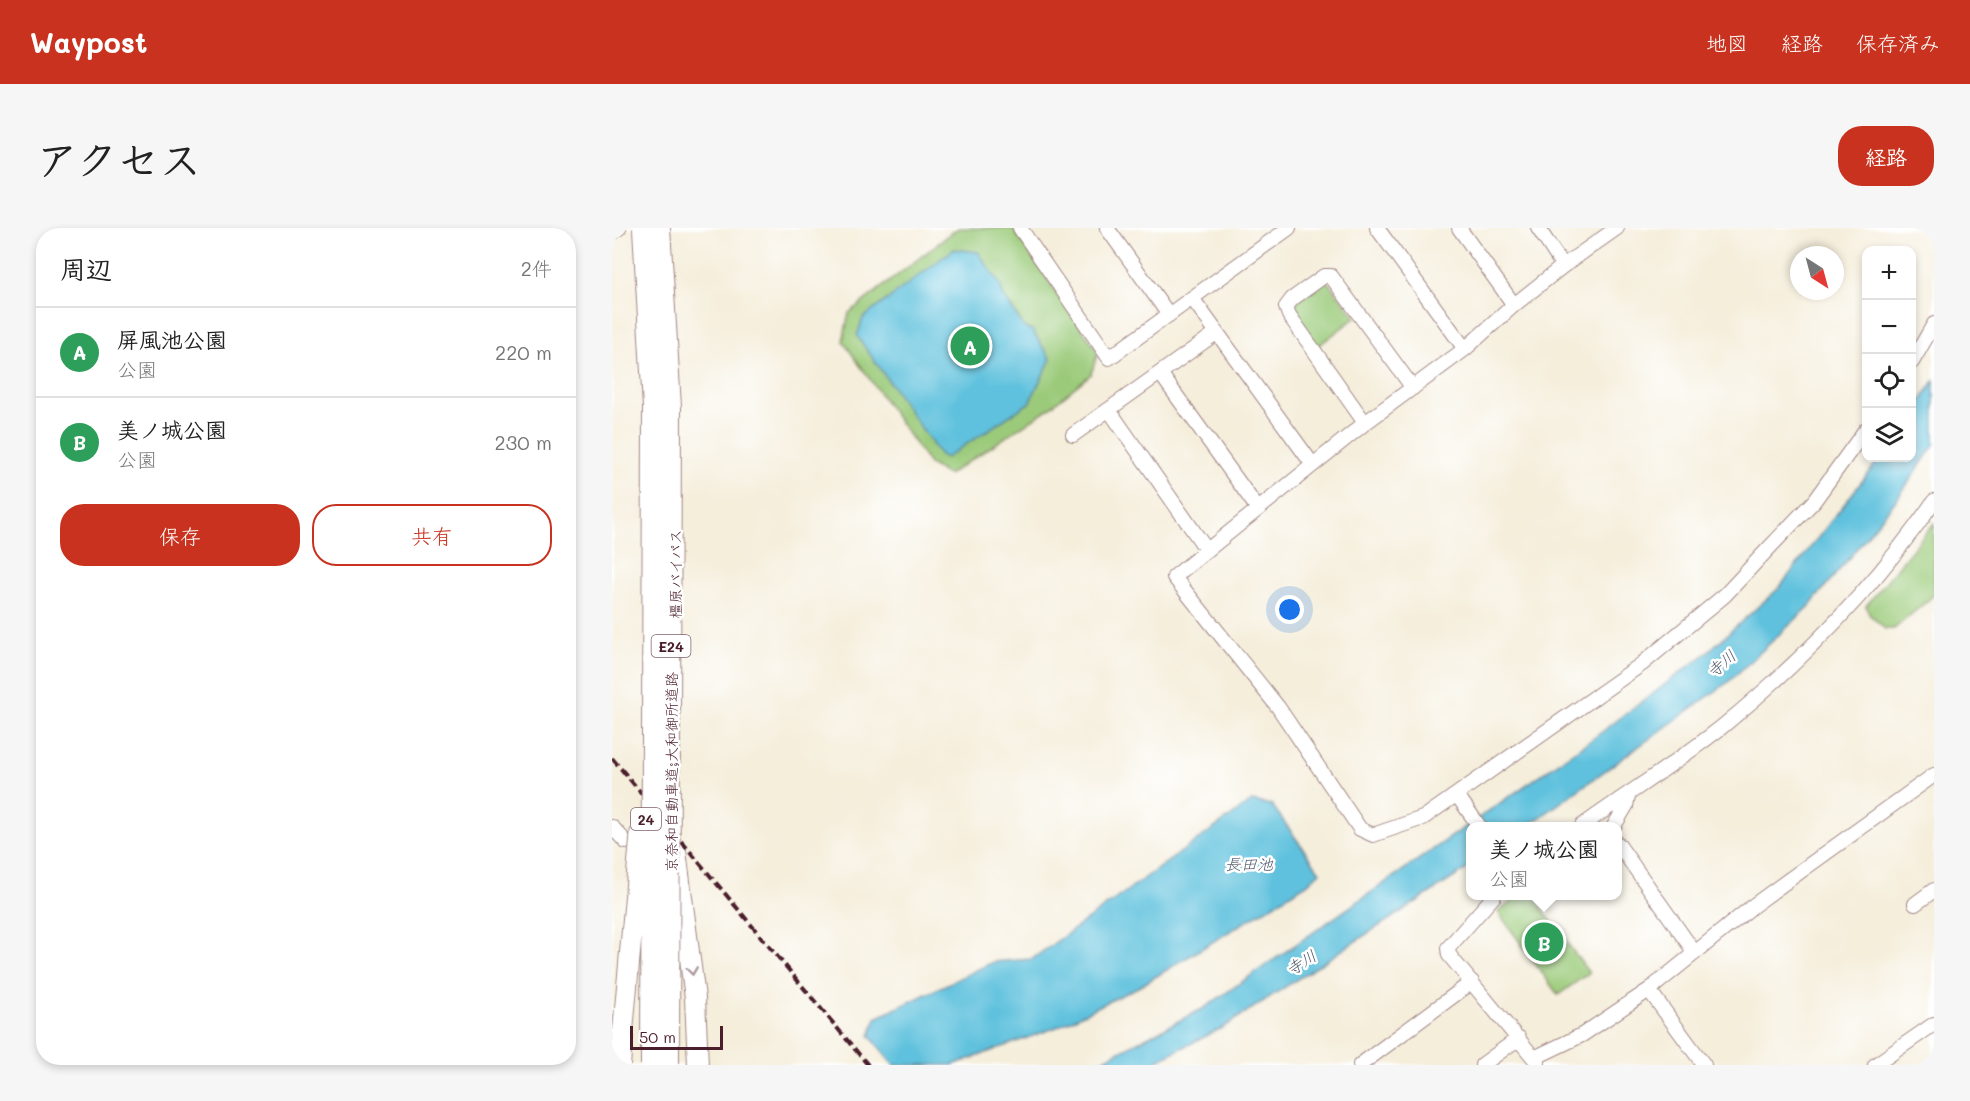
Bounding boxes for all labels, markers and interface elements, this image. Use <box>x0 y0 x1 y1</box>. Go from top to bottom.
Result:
text: Waypost <box>30 24 147 60</box>
text: 地図 <box>1706 29 1748 56</box>
text: 経路 <box>1781 29 1823 56</box>
text: 保存済み <box>1856 29 1940 56</box>
button: 経路 <box>1838 126 1934 186</box>
text: アクセス <box>36 131 201 186</box>
north arrow <box>1790 246 1844 300</box>
map controls <box>1862 246 1916 462</box>
button: + <box>1862 246 1916 300</box>
text: 周辺 <box>60 252 112 286</box>
text: 2件 <box>521 255 552 281</box>
button: − <box>1862 300 1916 354</box>
pin: A <box>950 324 990 368</box>
text: 屏風池公園 <box>117 325 227 354</box>
text: A <box>73 339 86 365</box>
text: 220 m <box>495 339 552 365</box>
button: locate <box>1862 354 1916 408</box>
text: 公園 <box>117 356 157 382</box>
button: layers <box>1862 408 1916 462</box>
text: 美ノ城公園 <box>117 415 227 444</box>
text: B <box>73 429 86 455</box>
text: 230 m <box>494 429 552 455</box>
text: 公園 <box>117 446 157 472</box>
button: 保存 <box>60 504 300 566</box>
button: 共有 <box>312 504 552 566</box>
street label: 橿原バイパス <box>665 529 685 619</box>
your location <box>1275 595 1304 624</box>
road number: E24 <box>652 635 690 657</box>
water label: 寺川 <box>1702 645 1740 681</box>
street label: 京奈和自動車道;大和御所道路 <box>661 672 681 872</box>
road number: 24 <box>631 808 661 830</box>
popup <box>1466 822 1622 900</box>
text: 美ノ城公園 <box>1489 834 1599 863</box>
water label: 長田池 <box>1225 853 1274 874</box>
text: 公園 <box>1489 865 1529 891</box>
pin: B <box>1524 920 1564 964</box>
water label: 寺川 <box>1282 944 1320 980</box>
one-way arrow <box>685 967 697 976</box>
scale bar <box>630 1023 723 1050</box>
text: 50 m <box>639 1026 676 1047</box>

